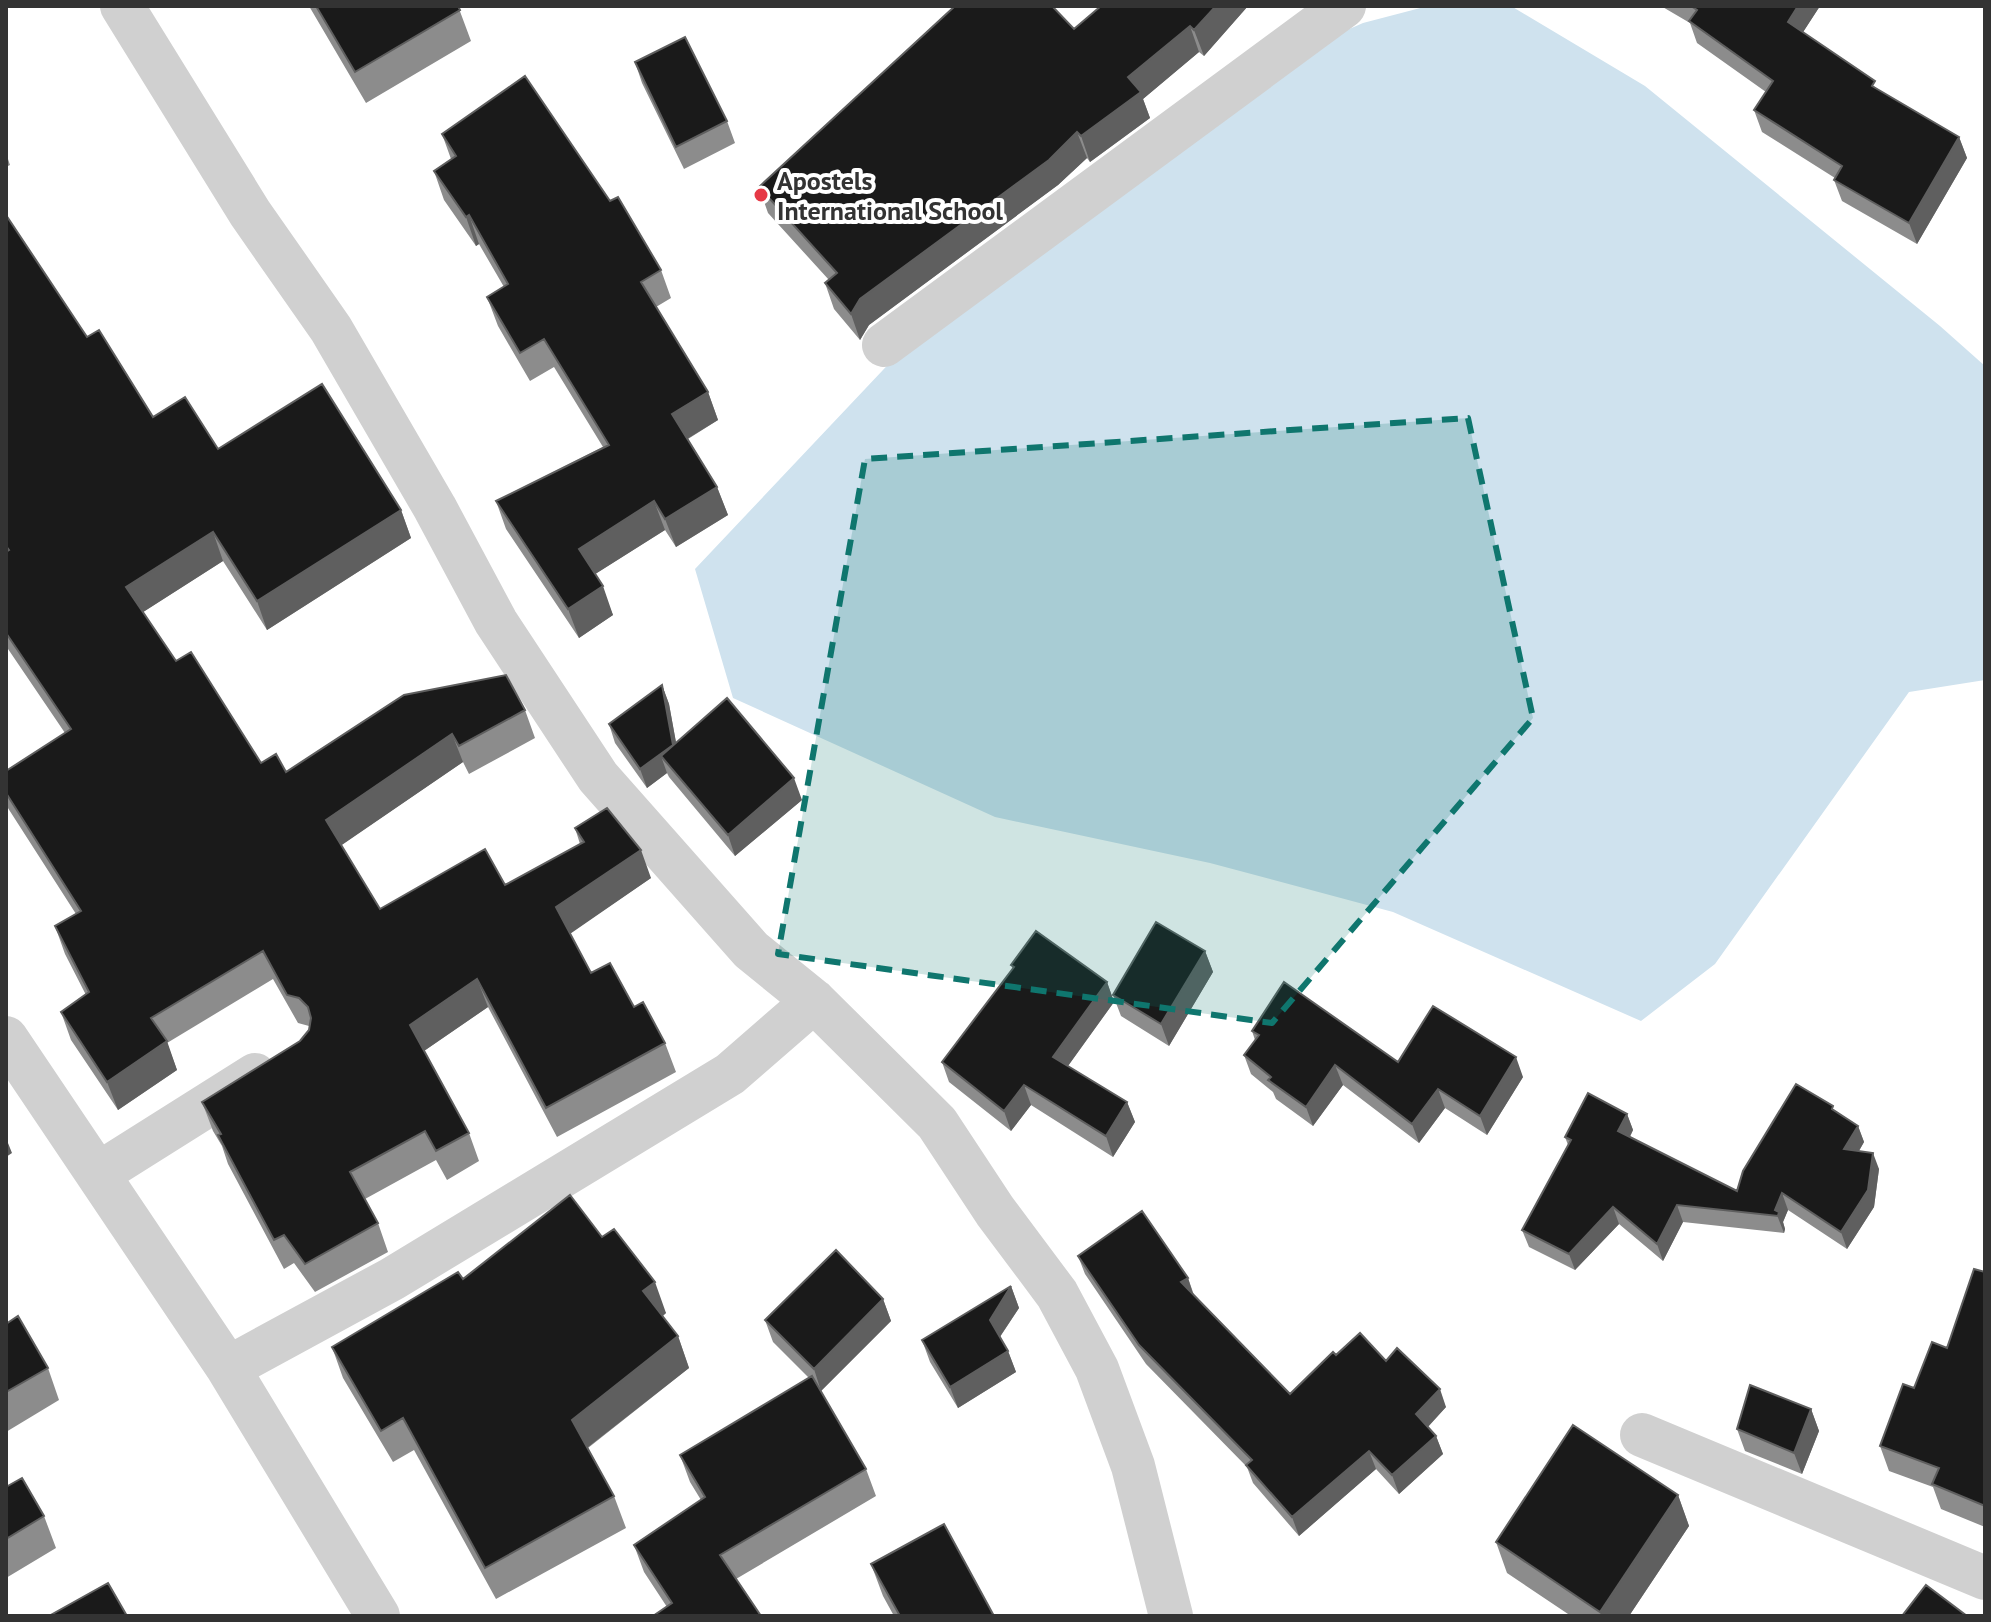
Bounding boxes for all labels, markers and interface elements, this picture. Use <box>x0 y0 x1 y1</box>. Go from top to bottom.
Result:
place label: Apostels International School <box>777 164 1003 227</box>
marker: Apostels International School <box>752 186 770 204</box>

